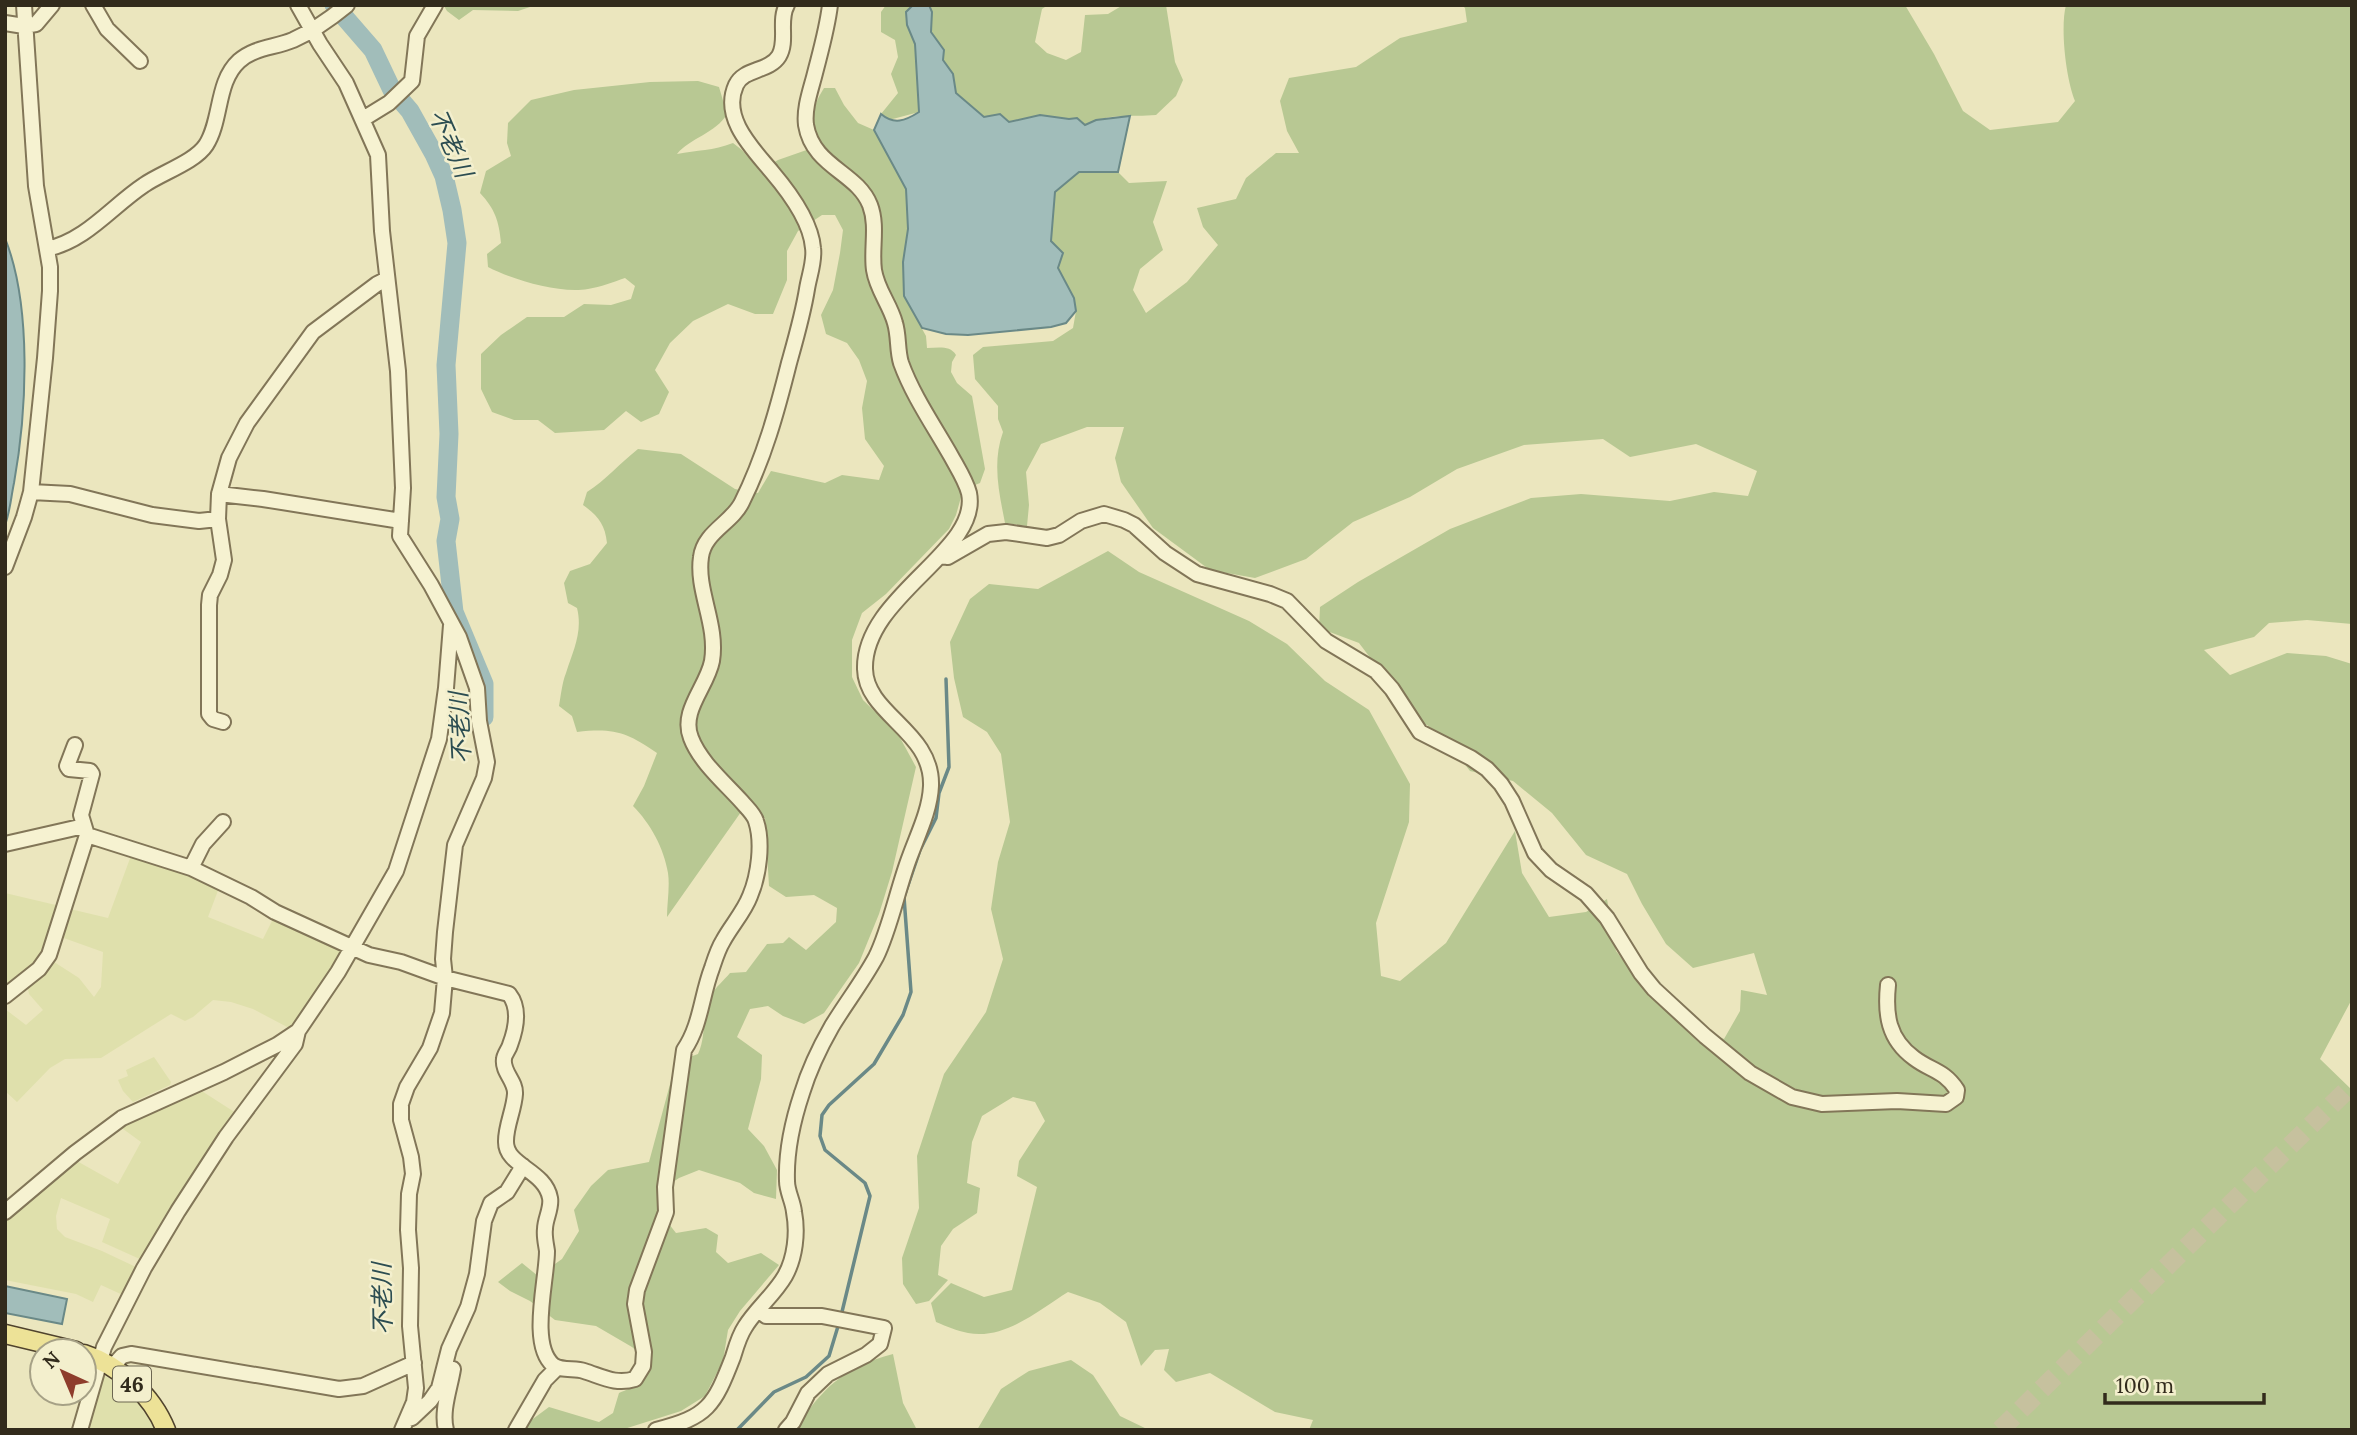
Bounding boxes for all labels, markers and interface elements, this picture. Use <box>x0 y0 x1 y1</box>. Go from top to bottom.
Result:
water label: 不老川 <box>422 104 481 185</box>
water label: 不老川 <box>442 688 477 765</box>
water label: 不老川 <box>366 1260 398 1335</box>
north arrow <box>28 1337 98 1407</box>
text: N <box>38 1346 65 1374</box>
scale bar <box>2105 1362 2264 1406</box>
road number: 46 <box>113 1366 151 1402</box>
text: 100 m <box>2116 1372 2174 1399</box>

